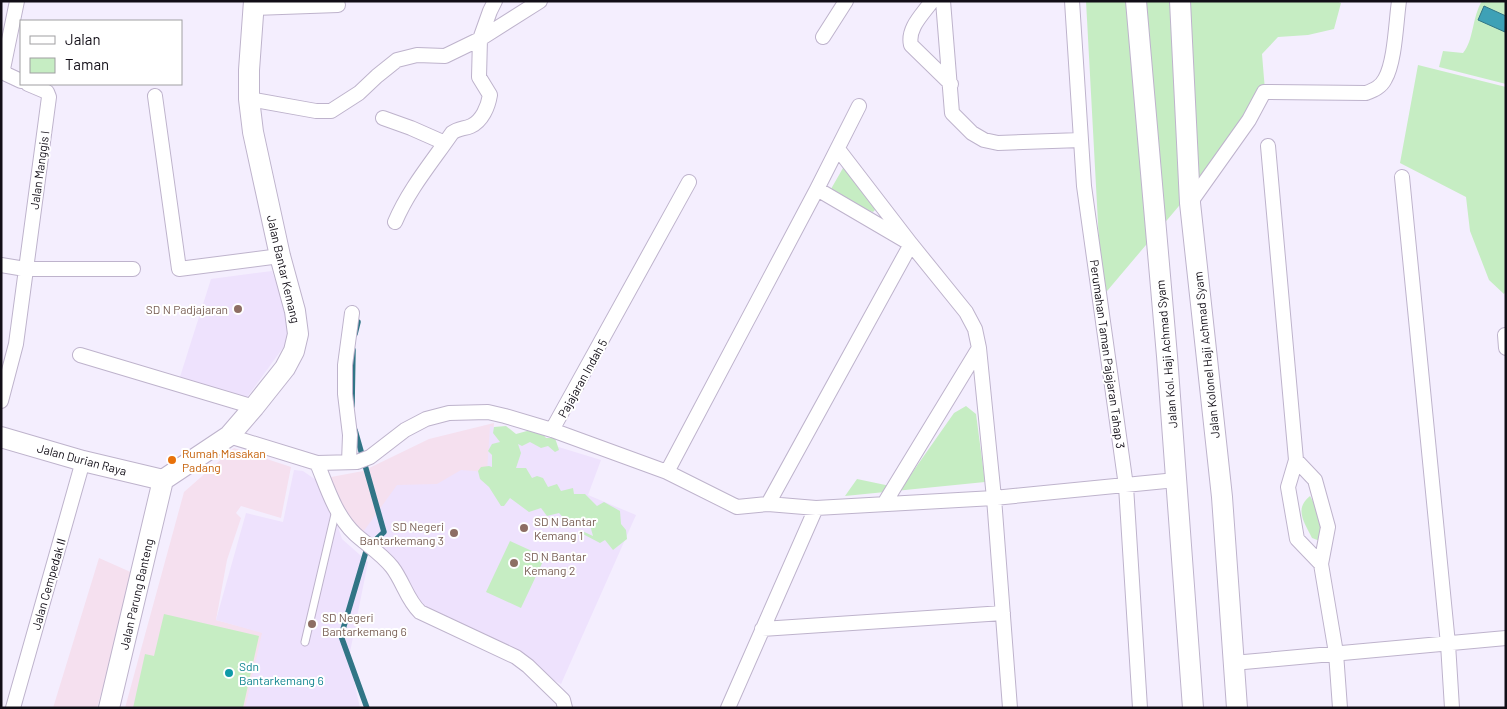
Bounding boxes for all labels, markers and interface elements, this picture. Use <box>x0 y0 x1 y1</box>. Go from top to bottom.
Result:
legend <box>20 20 182 85</box>
text: Jalan <box>65 30 101 48</box>
text: Taman <box>65 55 109 73</box>
street label: Jalan Manggis I <box>27 130 51 210</box>
street label: Jalan Bantar Kemang <box>265 214 303 324</box>
street label: Perumahan Taman Pajajaran Tahap 3 <box>1088 259 1128 449</box>
street label: Jalan Kolonel Haji Achmad Syam <box>1190 271 1222 439</box>
street label: Jalan Kol. Haji Achmad Syam <box>1153 279 1179 429</box>
place label: SD N Padjajaran <box>146 302 228 316</box>
marker: SD N Padjajaran <box>232 303 244 315</box>
street label: Pajajaran Indah 5 <box>555 336 609 420</box>
street label: Jalan Durian Raya <box>36 440 128 478</box>
place label: Rumah Masakan Padang <box>182 446 266 474</box>
marker: Rumah Masakan Padang <box>166 454 178 466</box>
place label: SD N Bantar Kemang 1 <box>534 514 597 542</box>
place label: SD Negeri Bantarkemang 3 <box>359 519 444 547</box>
marker: SD N Bantar Kemang 1 <box>518 522 530 534</box>
marker: SD Negeri Bantarkemang 3 <box>448 527 460 539</box>
street label: Jalan Cempedak II <box>28 537 68 631</box>
street label: Jalan Parung Banteng <box>116 537 156 651</box>
place label: SD N Bantar Kemang 2 <box>524 549 587 577</box>
marker: SD N Bantar Kemang 2 <box>508 557 520 569</box>
place label: SD Negeri Bantarkemang 6 <box>322 610 407 638</box>
marker: SD Negeri Bantarkemang 6 <box>306 618 318 630</box>
place label: Sdn Bantarkemang 6 <box>239 659 324 687</box>
marker: Sdn Bantarkemang 6 <box>223 667 235 679</box>

